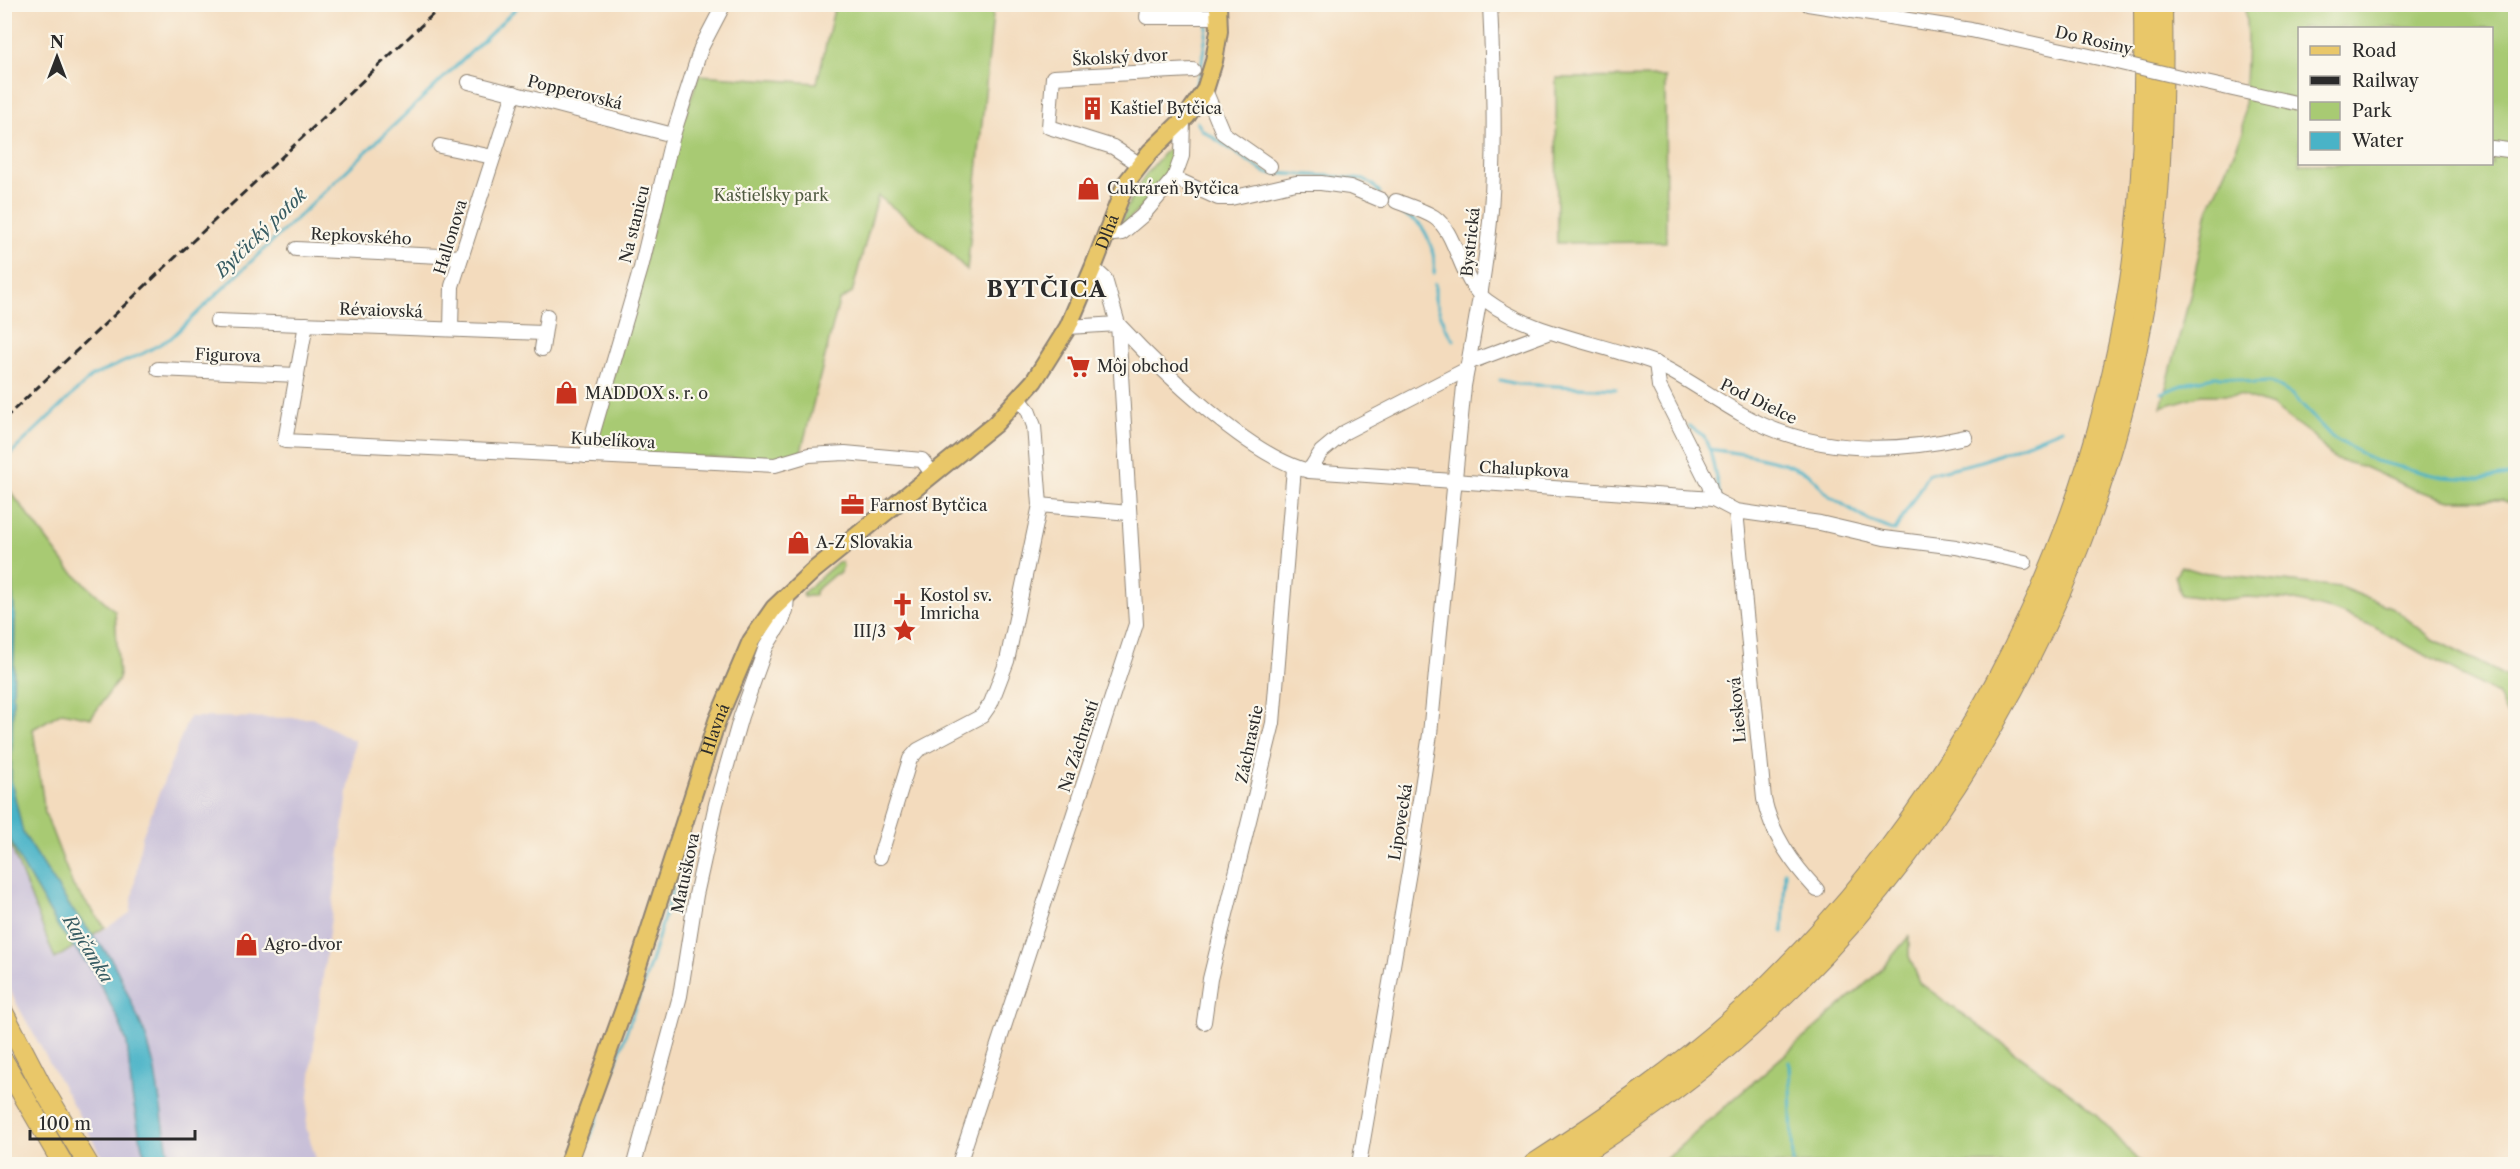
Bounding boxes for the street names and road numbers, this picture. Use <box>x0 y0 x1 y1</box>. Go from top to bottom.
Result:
street label: Do Rosiny <box>2053 21 2136 59</box>
street label: Školský dvor <box>1072 43 1169 69</box>
street label: Popperovská <box>525 71 625 114</box>
street label: Na stanicu <box>615 183 653 265</box>
street label: Hallonova <box>429 197 471 277</box>
street label: Bystrická <box>1456 206 1484 278</box>
street label: Dlhá <box>1091 211 1123 252</box>
street label: Repkovského <box>310 223 412 249</box>
street label: Révaiovská <box>339 299 424 321</box>
street label: Figurova <box>195 344 262 366</box>
street label: Pod Dielce <box>1717 374 1801 428</box>
street label: Kubelíkova <box>570 428 657 452</box>
street label: Chalupkova <box>1479 457 1570 481</box>
street label: Liesková <box>1724 676 1750 744</box>
street label: Na Záchrastí <box>1054 697 1102 795</box>
street label: Hlavná <box>697 700 734 758</box>
street label: Záchrastie <box>1231 703 1267 785</box>
street label: Lipovecká <box>1384 782 1416 862</box>
street label: Matuškova <box>667 830 703 915</box>

